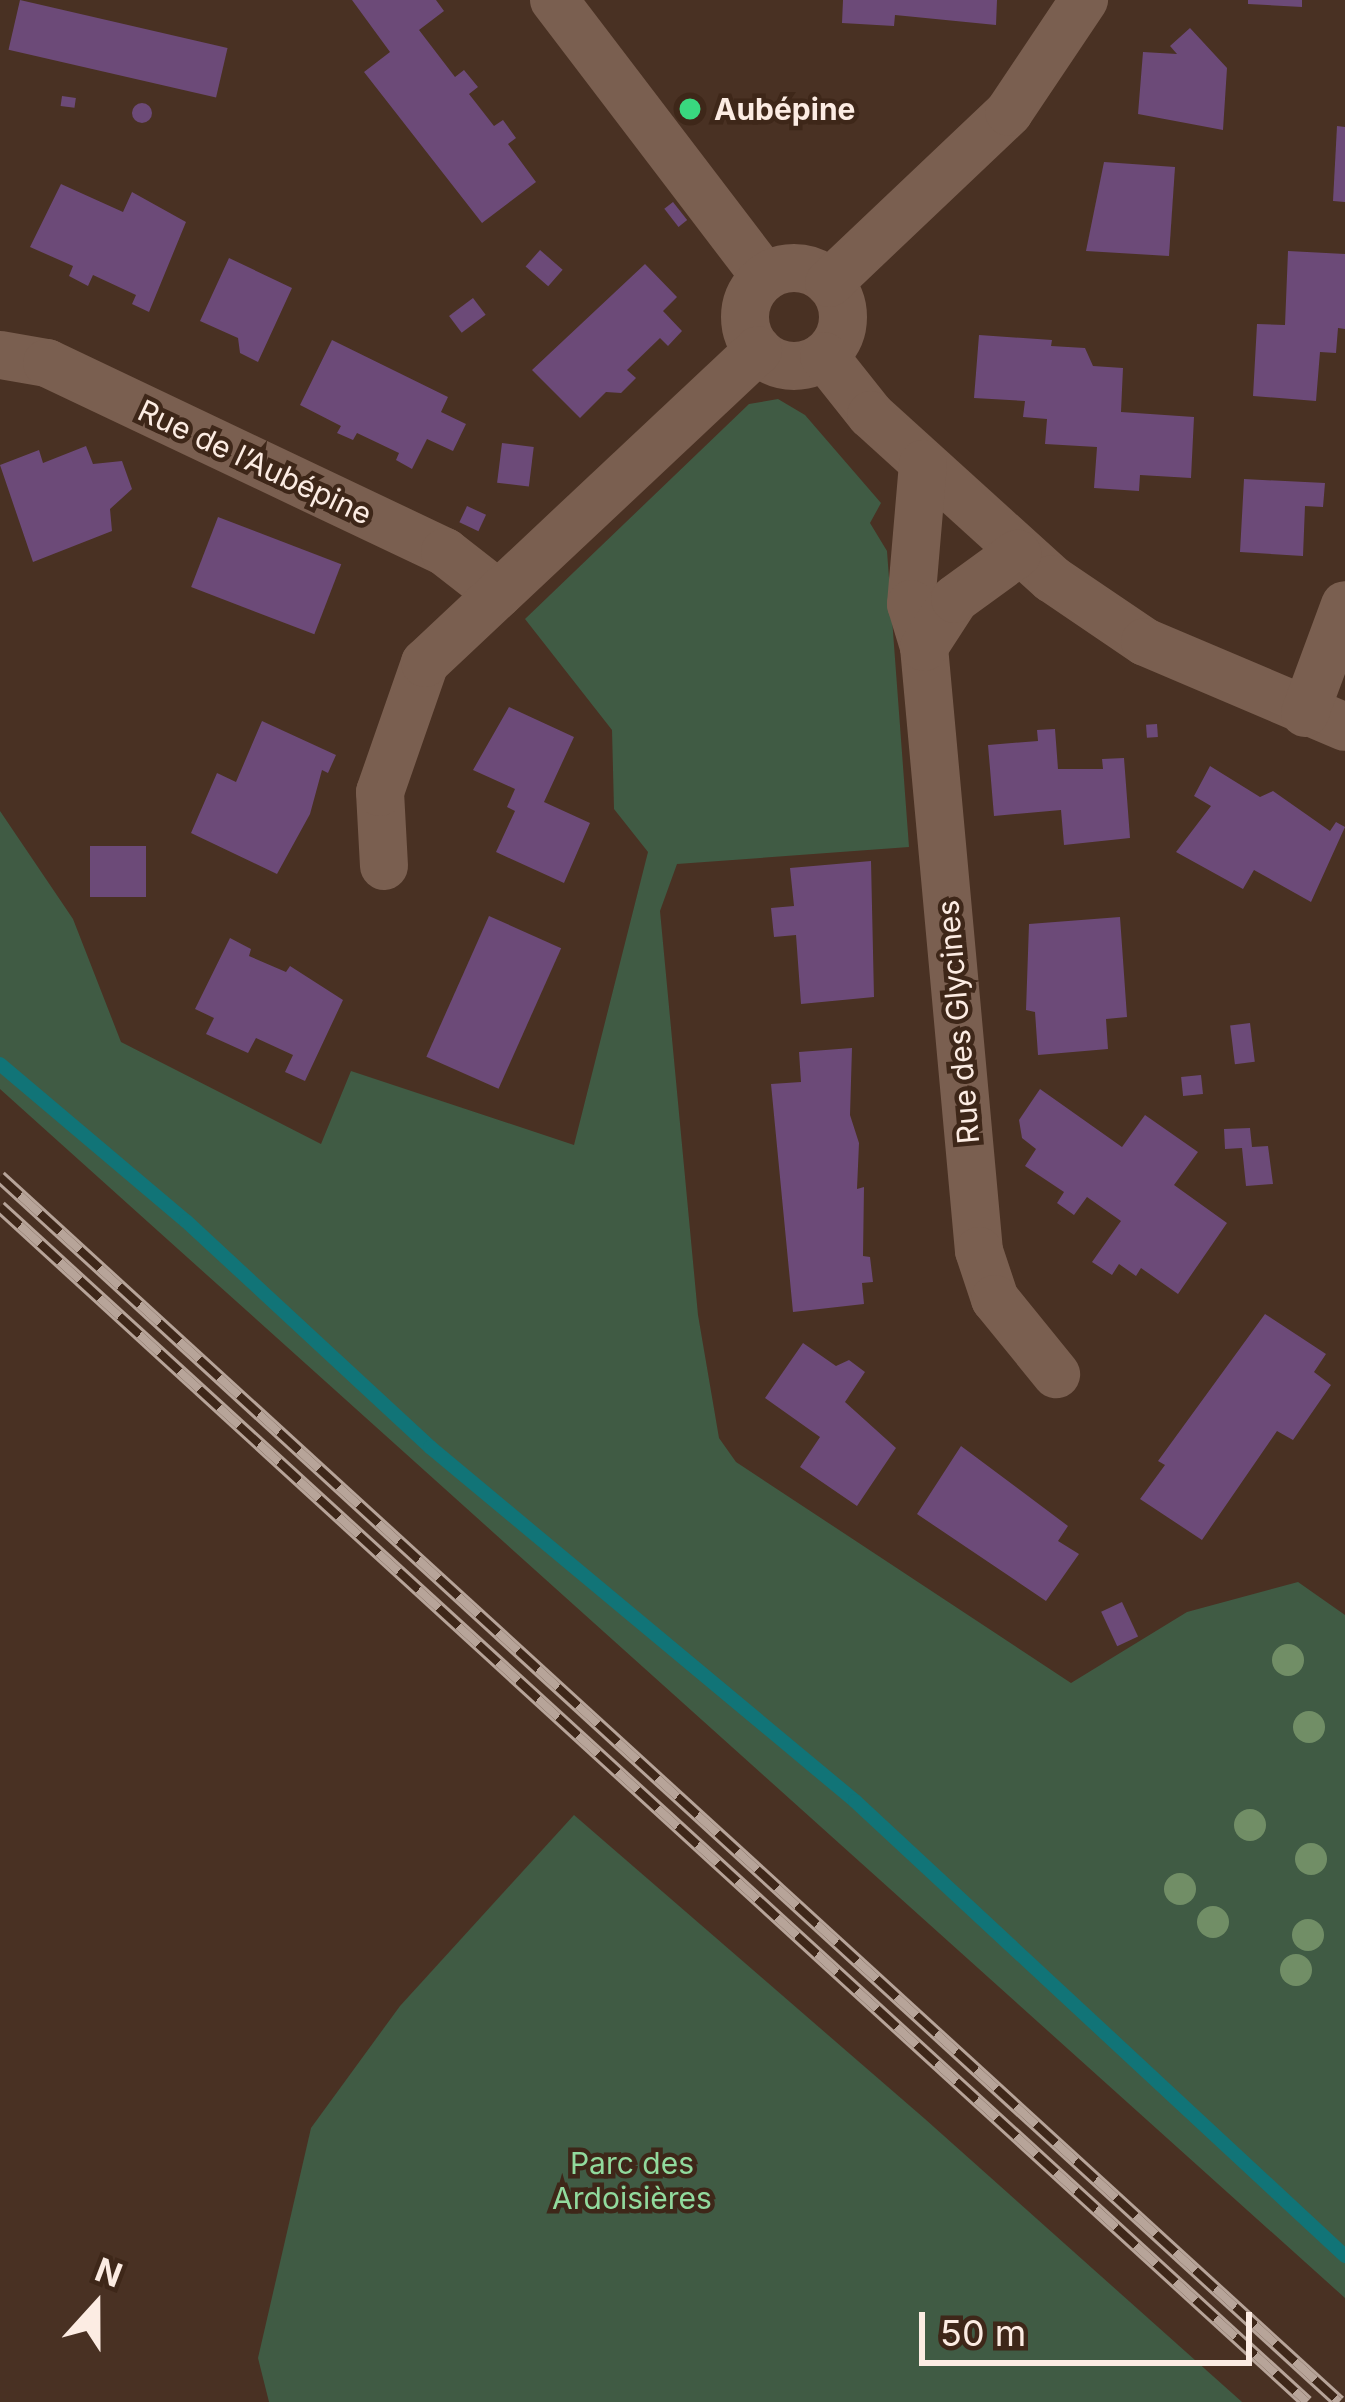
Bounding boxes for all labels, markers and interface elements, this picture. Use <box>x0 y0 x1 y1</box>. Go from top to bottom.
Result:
place label: Aubépine <box>714 91 855 127</box>
marker: Aubépine <box>677 96 703 122</box>
street label: Rue de l’Aubépine <box>133 392 377 532</box>
street label: Rue des Glycines <box>929 899 987 1145</box>
park label: Parc des Ardoisières <box>552 2145 712 2216</box>
north arrow <box>36 2246 156 2366</box>
text: N <box>90 2249 128 2296</box>
scale bar <box>925 2288 1258 2362</box>
text: 50 m <box>940 2311 1026 2355</box>

